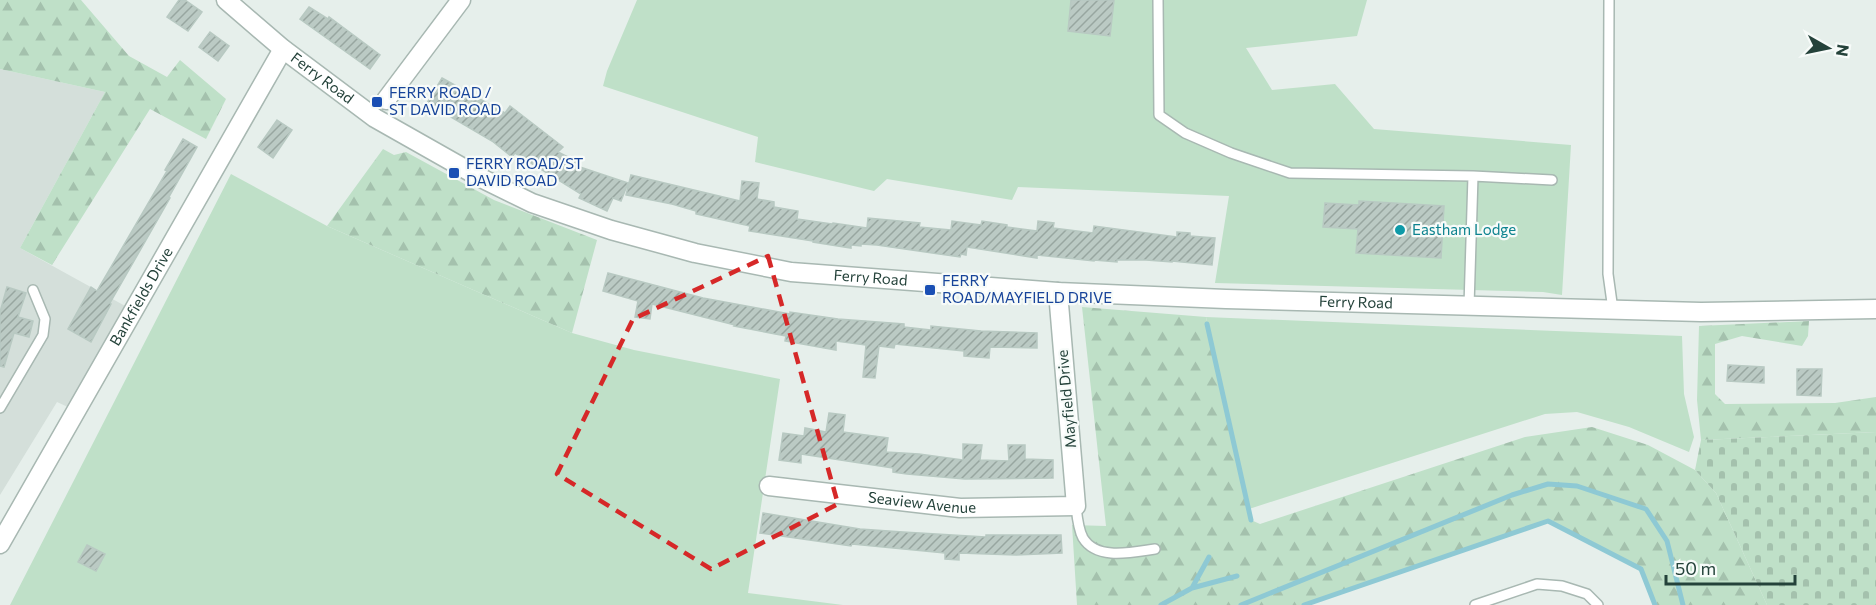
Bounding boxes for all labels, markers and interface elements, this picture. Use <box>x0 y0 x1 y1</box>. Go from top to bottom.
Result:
north arrow <box>1798 18 1858 78</box>
text: N <box>1833 43 1854 58</box>
street label: Ferry Road <box>288 48 358 107</box>
place label: FERRY ROAD / ST DAVID ROAD <box>389 83 501 118</box>
marker: FERRY ROAD / ST DAVID ROAD <box>370 95 384 109</box>
place label: FERRY ROAD/ST DAVID ROAD <box>466 154 584 189</box>
marker: FERRY ROAD/ST DAVID ROAD <box>447 166 461 180</box>
place label: Eastham Lodge <box>1412 220 1516 238</box>
marker: Eastham Lodge <box>1393 223 1407 237</box>
street label: Bankfields Drive <box>105 244 176 349</box>
street label: Ferry Road <box>833 265 908 289</box>
place label: FERRY ROAD/MAYFIELD DRIVE <box>942 271 1112 306</box>
marker: FERRY ROAD/MAYFIELD DRIVE <box>923 283 937 297</box>
street label: Ferry Road <box>1319 292 1393 312</box>
street label: Mayfield Drive <box>1053 349 1079 449</box>
street label: Seaview Avenue <box>867 487 976 516</box>
scale bar <box>1666 548 1795 586</box>
text: 50 m <box>1675 557 1716 579</box>

